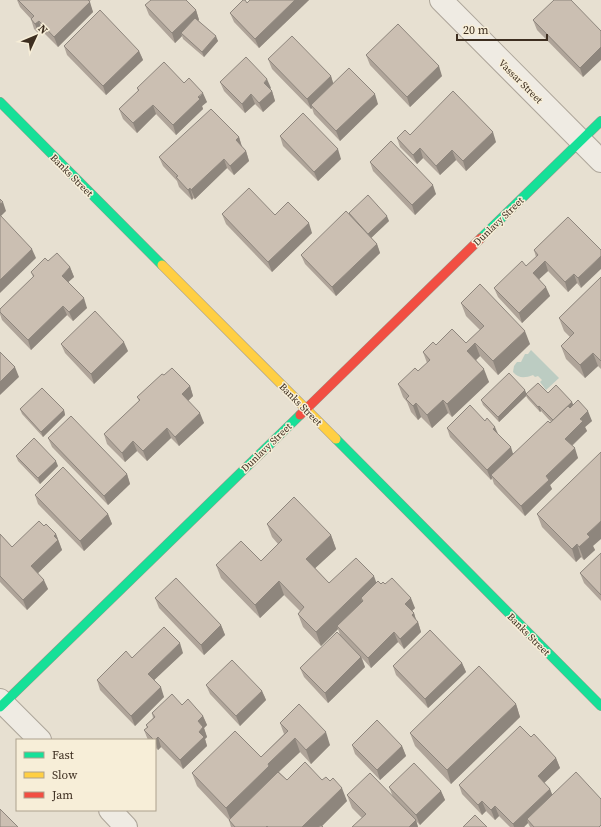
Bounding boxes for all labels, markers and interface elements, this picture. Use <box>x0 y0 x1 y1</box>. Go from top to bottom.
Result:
north arrow <box>16 16 56 56</box>
scale bar <box>457 16 547 42</box>
text: N <box>35 21 51 37</box>
text: 20 m <box>463 22 489 38</box>
street label: Vassar Street <box>496 57 546 107</box>
street label: Banks Street <box>48 151 96 200</box>
street label: Dunlavy Street <box>470 194 527 249</box>
street label: Banks Street <box>277 380 325 429</box>
street label: Dunlavy Street <box>238 420 295 475</box>
street label: Banks Street <box>505 610 553 659</box>
legend <box>16 739 156 811</box>
text: Fast <box>52 747 74 763</box>
text: Slow <box>52 767 78 783</box>
text: Jam <box>51 787 73 803</box>

